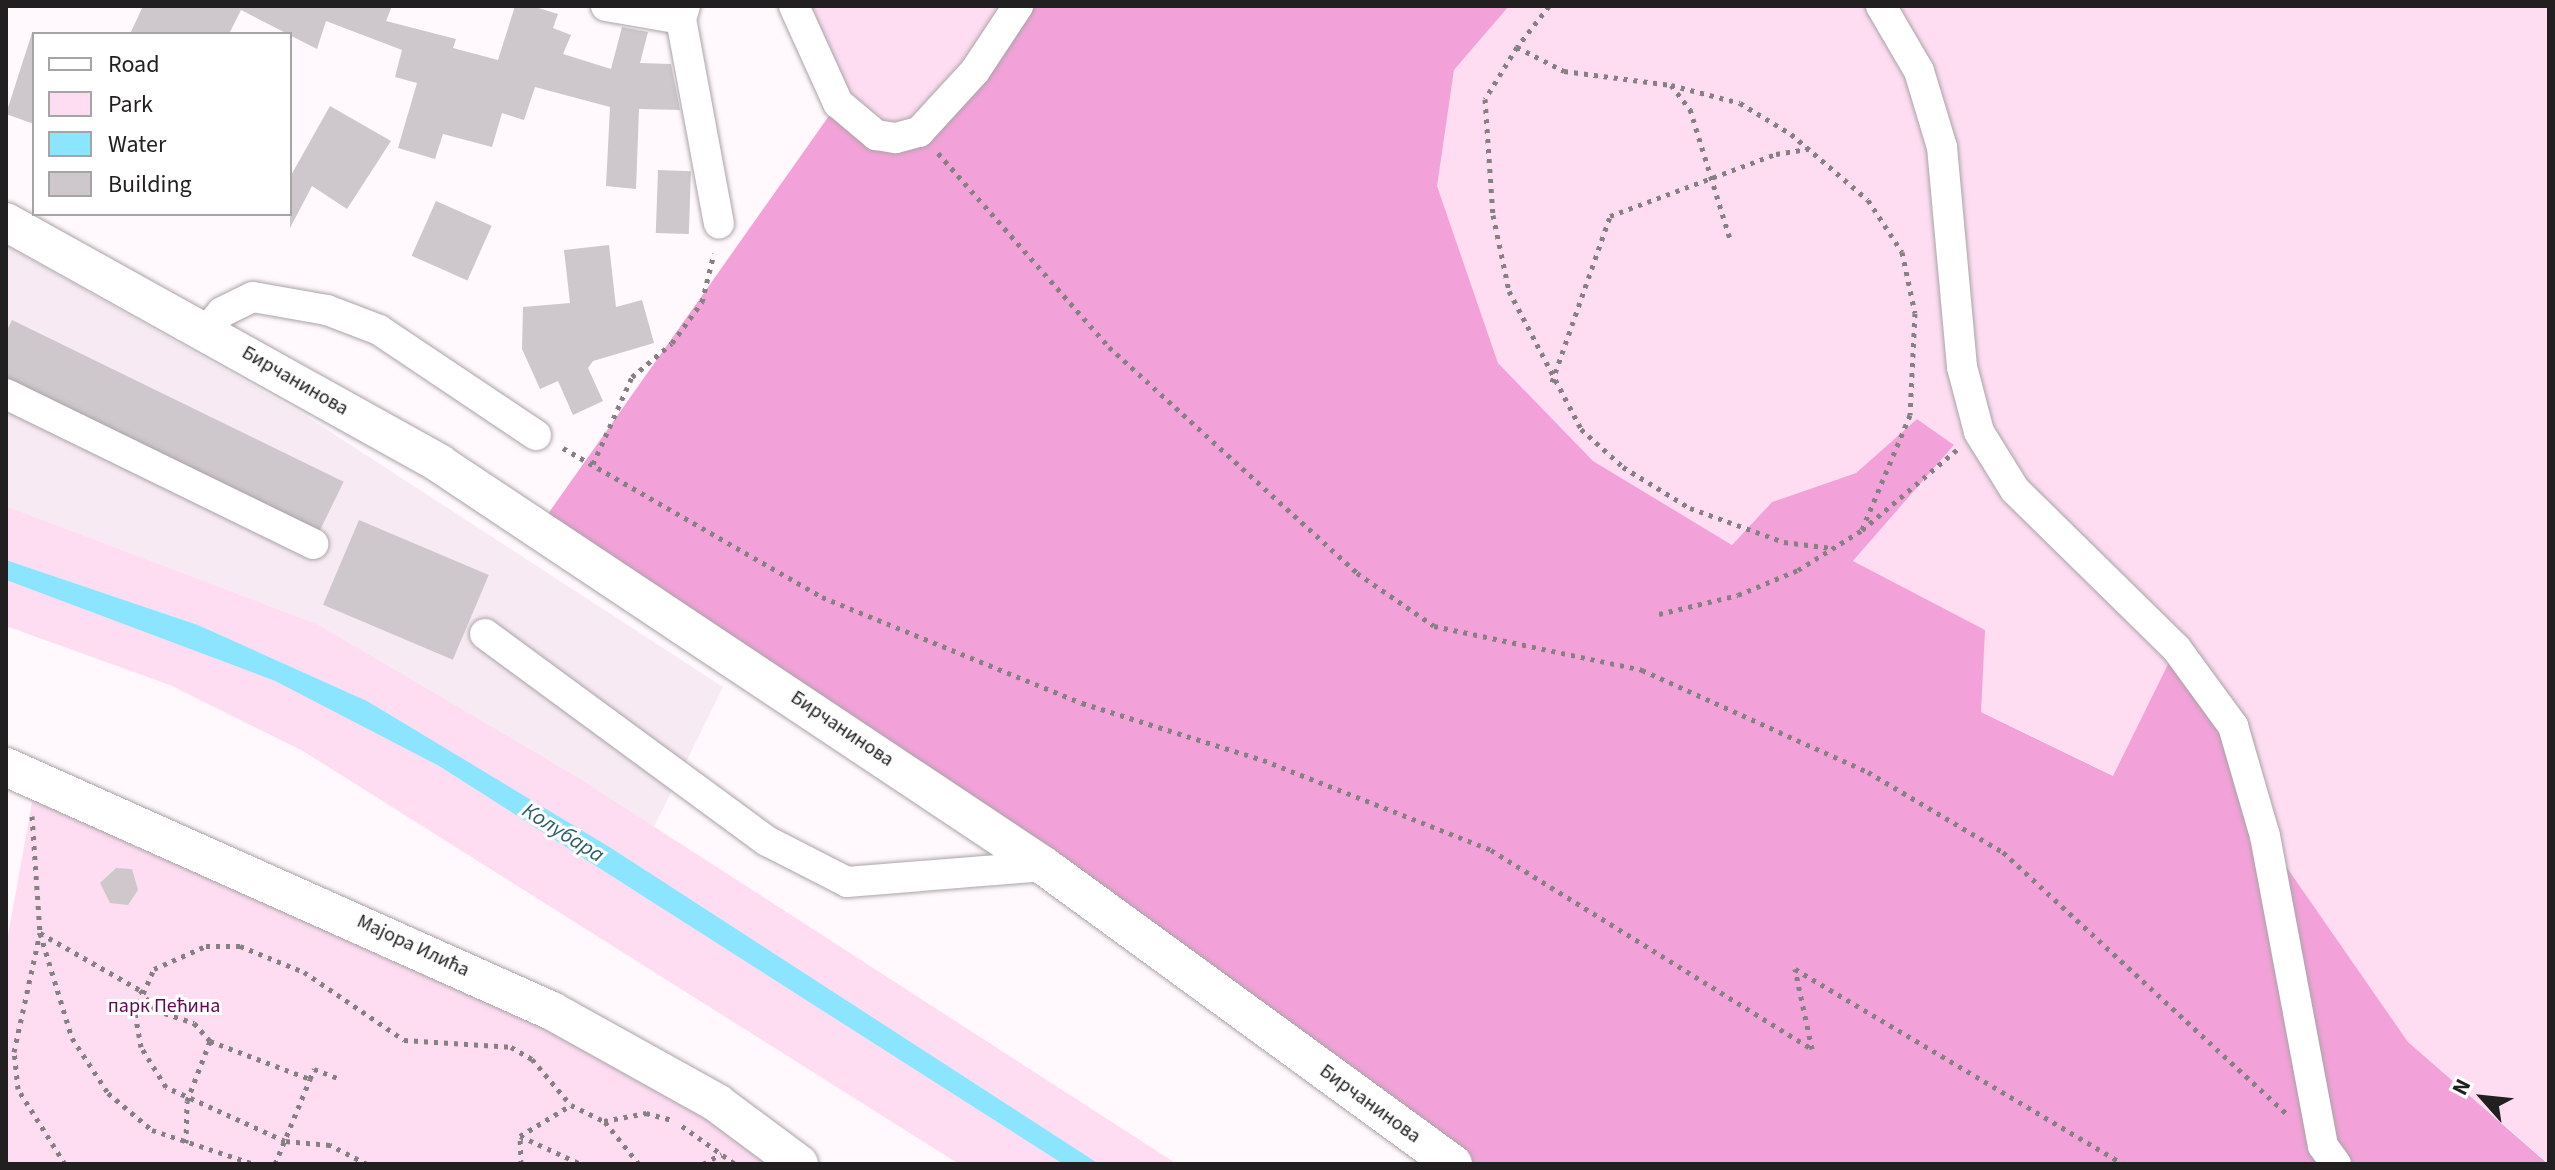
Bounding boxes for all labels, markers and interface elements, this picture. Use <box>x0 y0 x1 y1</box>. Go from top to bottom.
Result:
legend <box>32 32 292 216</box>
text: Road <box>108 47 160 82</box>
text: Park <box>108 87 153 122</box>
text: Water <box>108 127 166 162</box>
text: Building <box>108 167 192 202</box>
street label: Бирчанинова <box>237 341 353 421</box>
street label: Бирчанинова <box>786 686 898 772</box>
water label: Колубара <box>517 798 609 868</box>
street label: Мајора Илића <box>353 910 473 982</box>
park label: парк Пећина <box>108 994 220 1018</box>
north arrow <box>2443 1058 2523 1138</box>
street label: Бирчанинова <box>1315 1059 1425 1149</box>
text: N <box>2444 1073 2479 1101</box>

